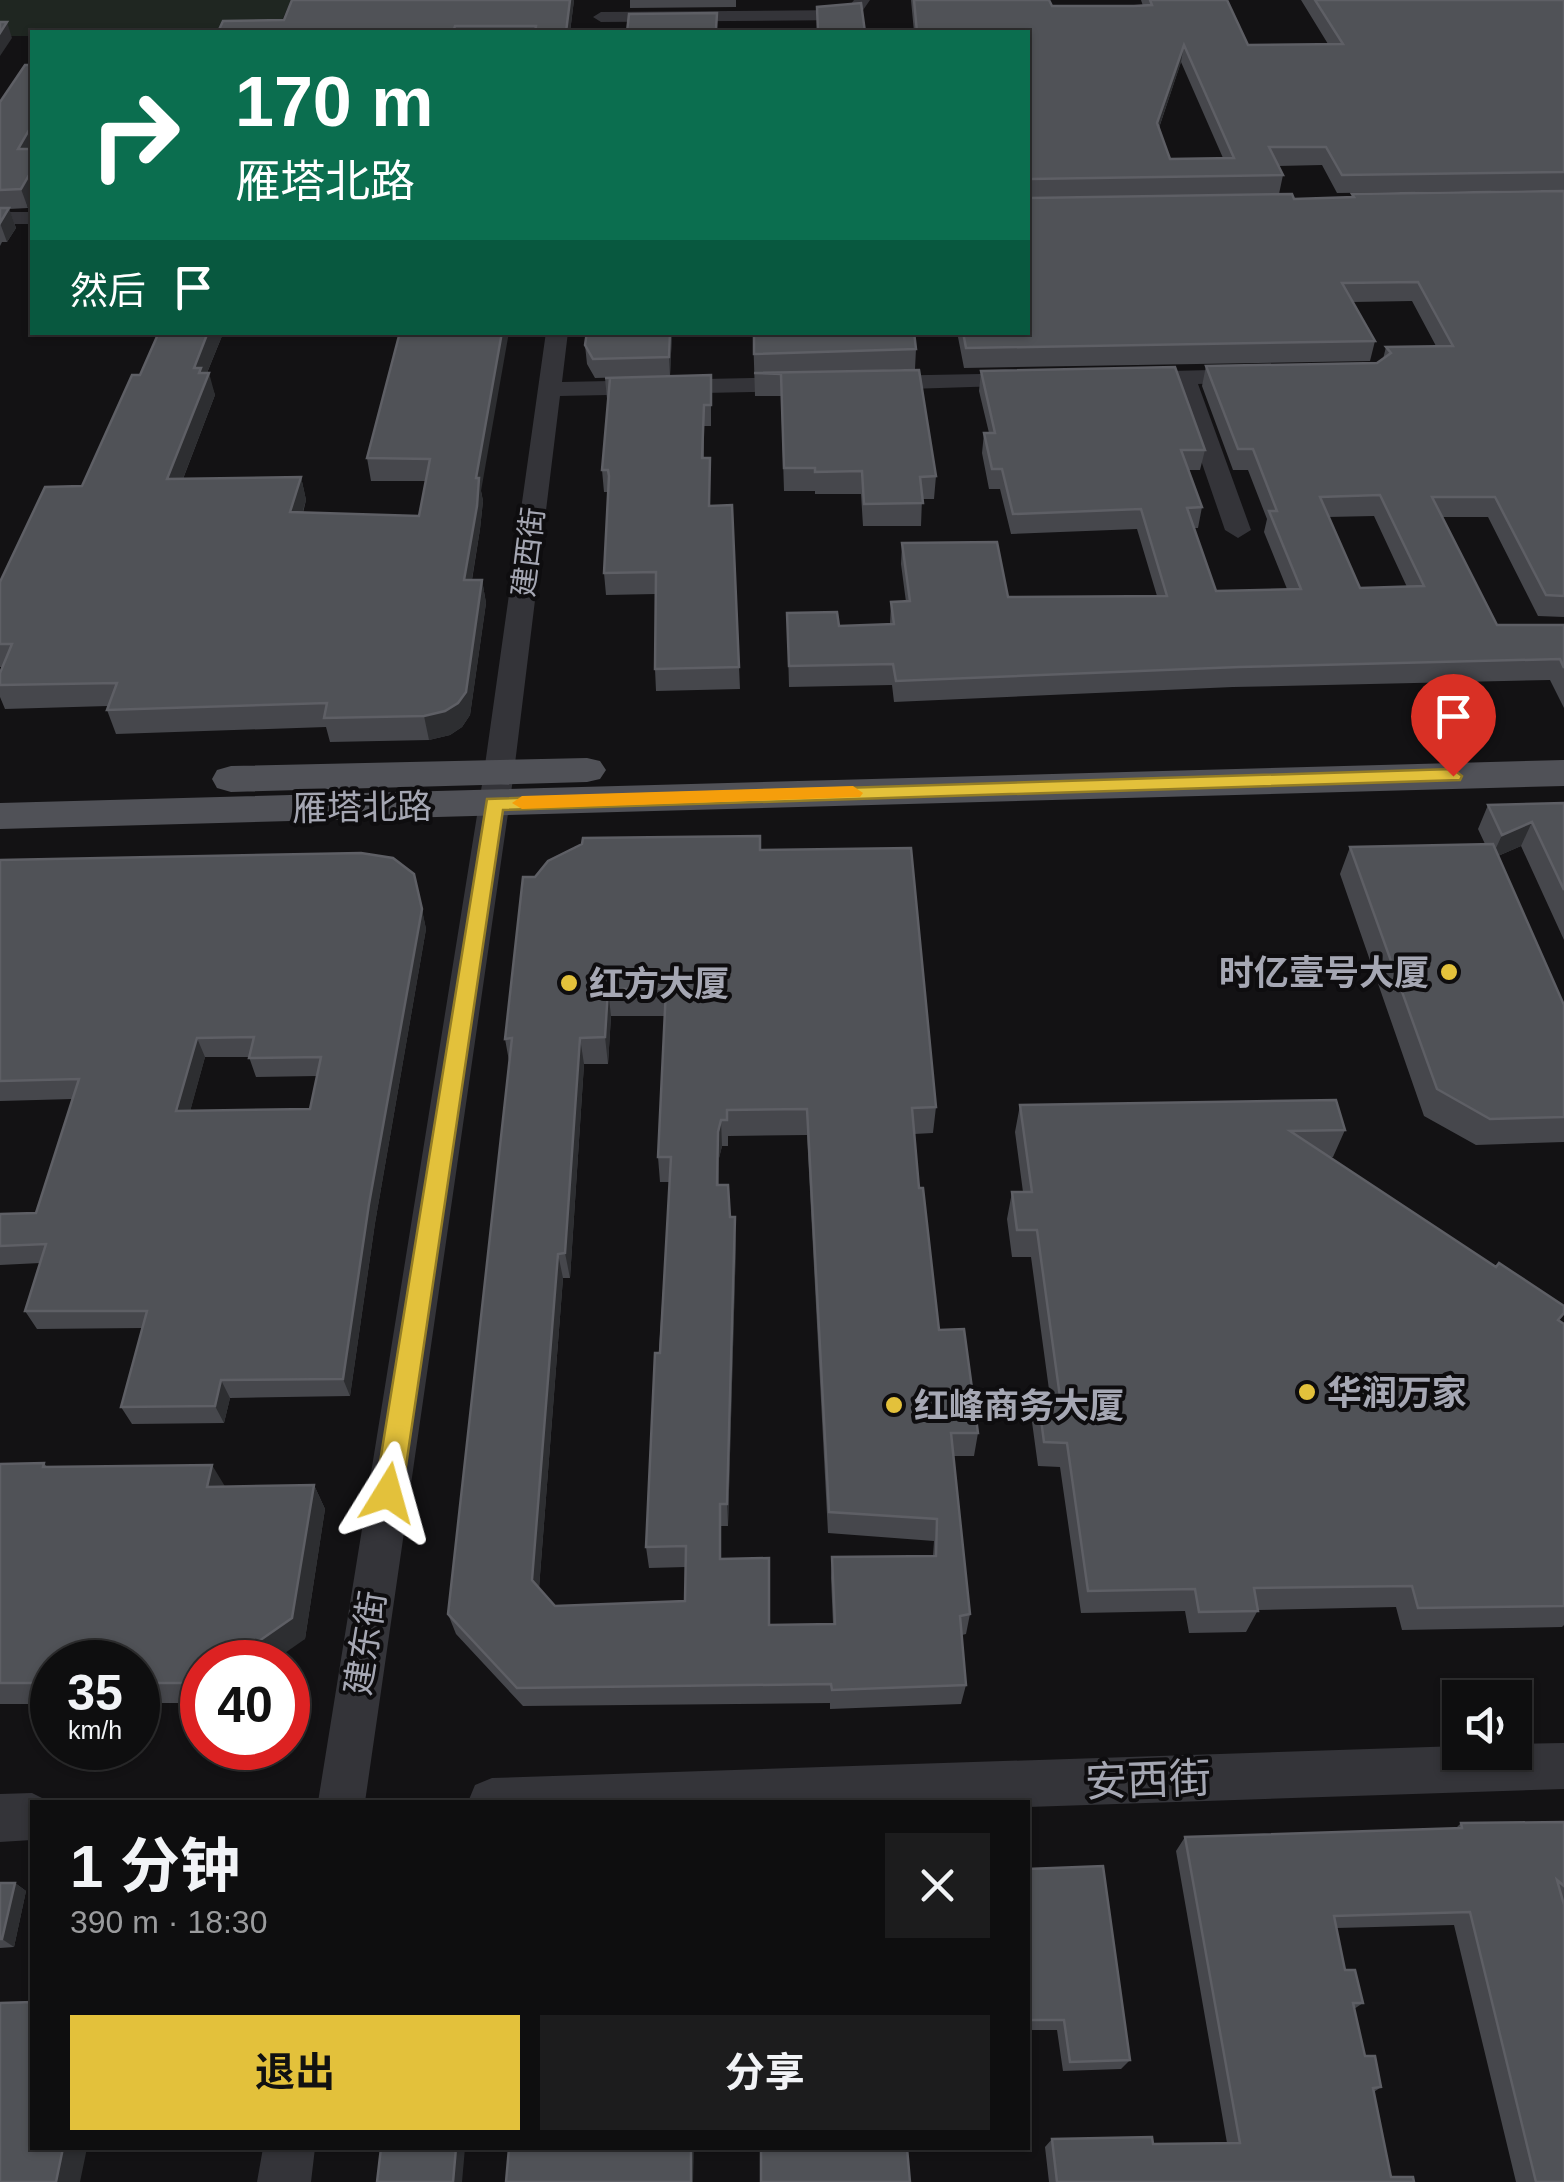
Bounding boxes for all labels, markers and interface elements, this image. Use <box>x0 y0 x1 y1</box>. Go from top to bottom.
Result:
text: 170 m <box>235 63 433 141</box>
icon: right <box>70 70 200 200</box>
text: 雁塔北路 <box>235 156 415 207</box>
icon: arrive <box>166 260 221 315</box>
text: 然后 <box>70 270 146 312</box>
street label: 建西街 <box>506 505 550 599</box>
pin <box>1411 674 1496 777</box>
icon: arrive <box>1426 689 1481 744</box>
street label: 雁塔北路 <box>292 786 432 828</box>
place label: 时亿壹号大厦 <box>1219 953 1429 992</box>
marker: 时亿壹号大厦 <box>1438 961 1460 983</box>
place label: 红方大厦 <box>589 964 729 1003</box>
marker: 红方大厦 <box>558 972 580 994</box>
place label: 华润万家 <box>1327 1373 1467 1412</box>
marker: 华润万家 <box>1296 1381 1318 1403</box>
place label: 红峰商务大厦 <box>914 1386 1124 1425</box>
marker: 红峰商务大厦 <box>883 1394 905 1416</box>
position arrow <box>336 1441 440 1545</box>
street label: 建东街 <box>338 1588 392 1698</box>
speed limit sign: 40 <box>180 1640 310 1770</box>
text: 35 <box>67 1665 123 1721</box>
map controls <box>1442 1680 1532 1770</box>
button: sound <box>1442 1680 1532 1770</box>
text: km/h <box>68 1716 122 1744</box>
street label: 安西街 <box>1084 1754 1212 1806</box>
text: 1 分钟 <box>70 1833 240 1900</box>
button: close <box>885 1833 990 1938</box>
text: 390 m · 18:30 <box>70 1904 267 1940</box>
button: 退出 <box>70 2015 520 2130</box>
button: 分享 <box>540 2015 990 2130</box>

